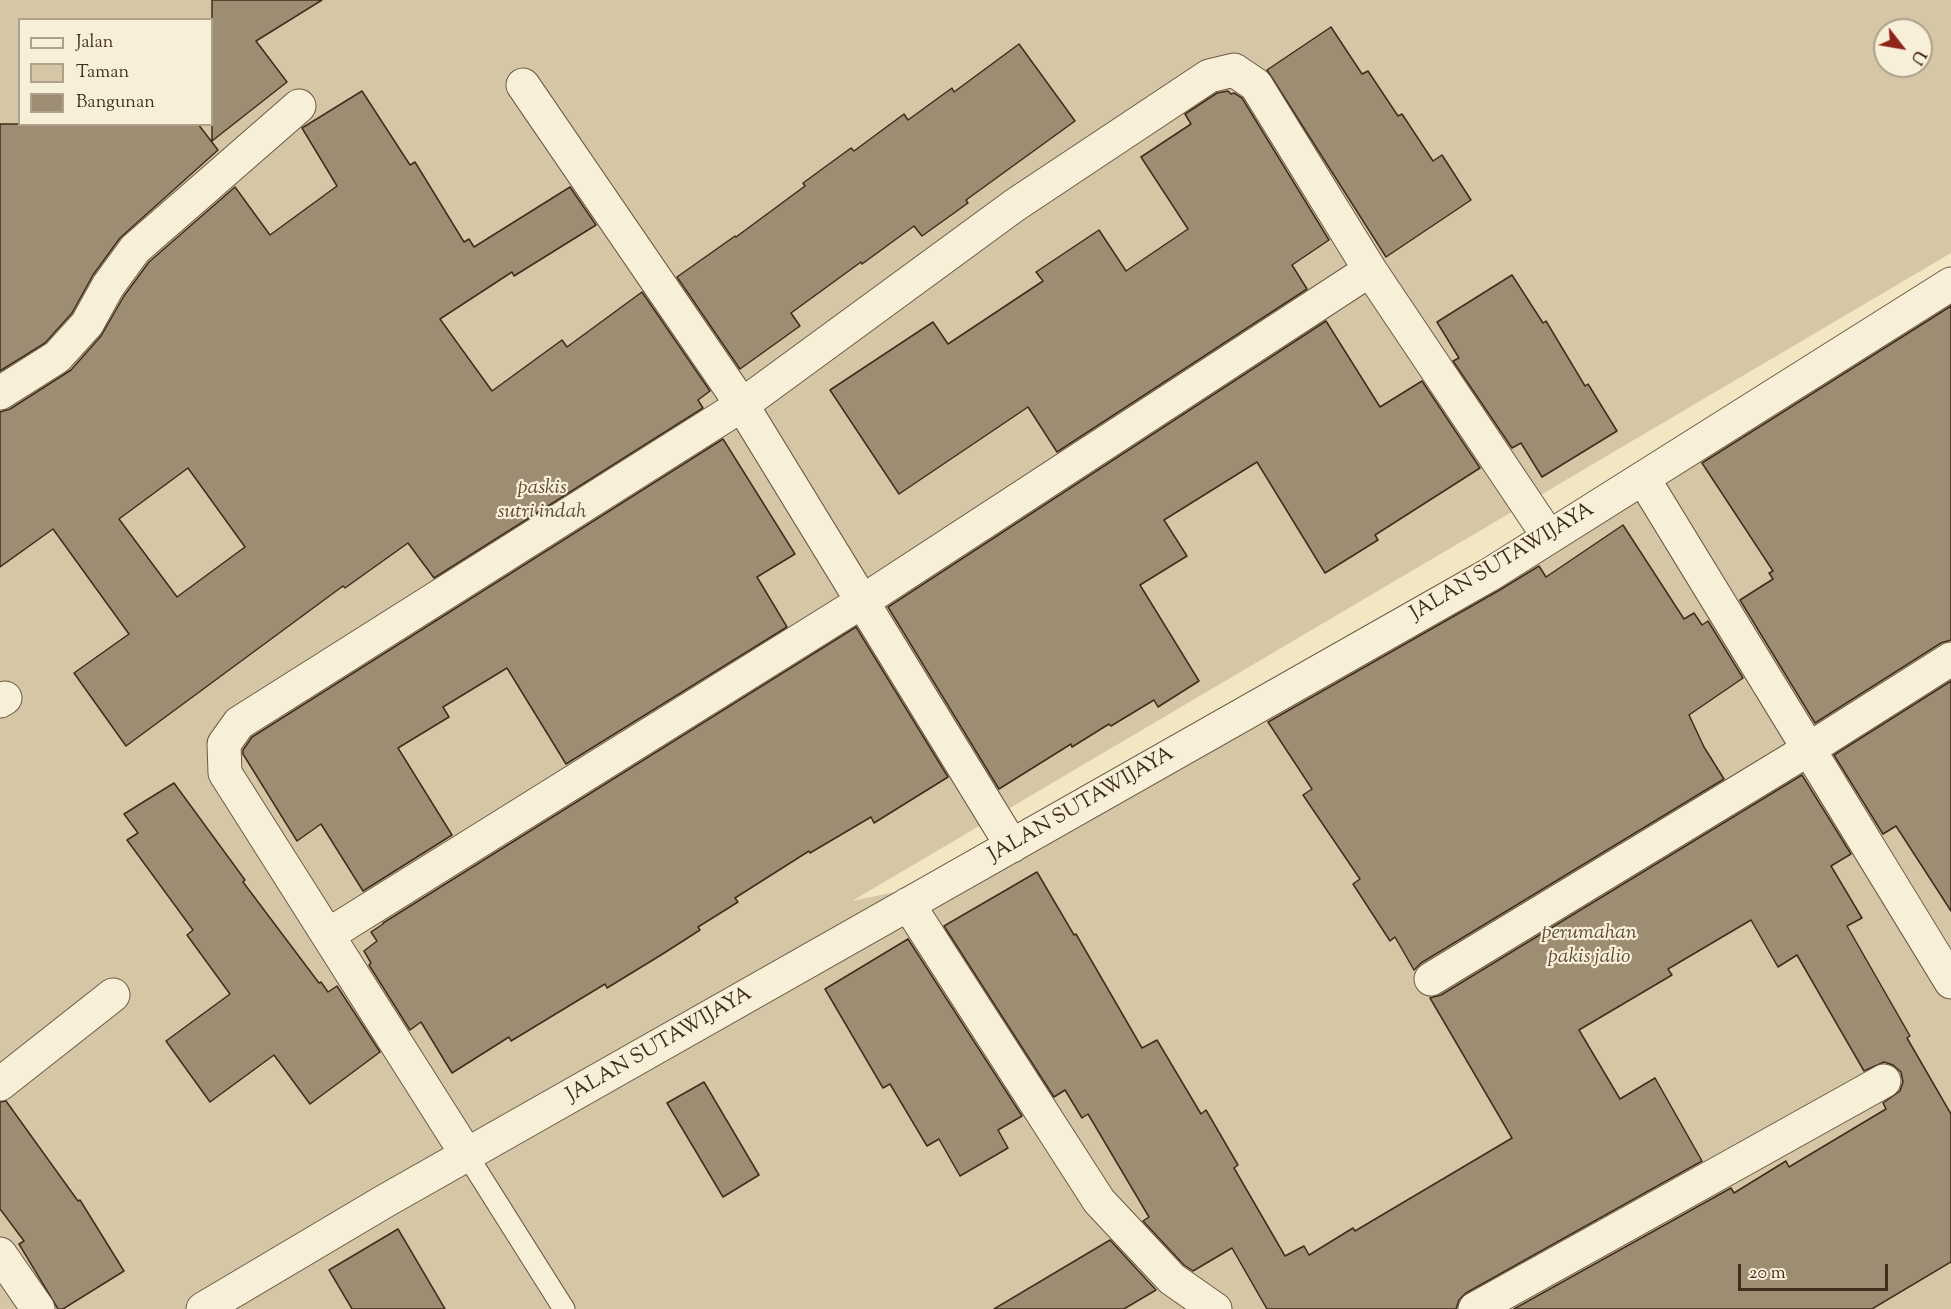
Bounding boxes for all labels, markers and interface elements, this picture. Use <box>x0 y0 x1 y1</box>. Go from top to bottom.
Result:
legend <box>18 18 213 126</box>
north arrow <box>1873 18 1933 78</box>
text: Jalan <box>76 30 113 56</box>
text: U <box>1904 45 1930 68</box>
text: Taman <box>76 60 129 86</box>
text: Bangunan <box>76 90 155 116</box>
park label: paskis sutri indah <box>497 476 587 526</box>
street label: JALAN SUTAWIJAYA <box>1406 498 1600 628</box>
street label: JALAN SUTAWIJAYA <box>985 743 1179 869</box>
park label: perumahan pakis jalio <box>1541 921 1637 971</box>
street label: JALAN SUTAWIJAYA <box>563 983 757 1109</box>
scale bar <box>1741 1252 1891 1290</box>
text: 20 m <box>1749 1261 1786 1287</box>

